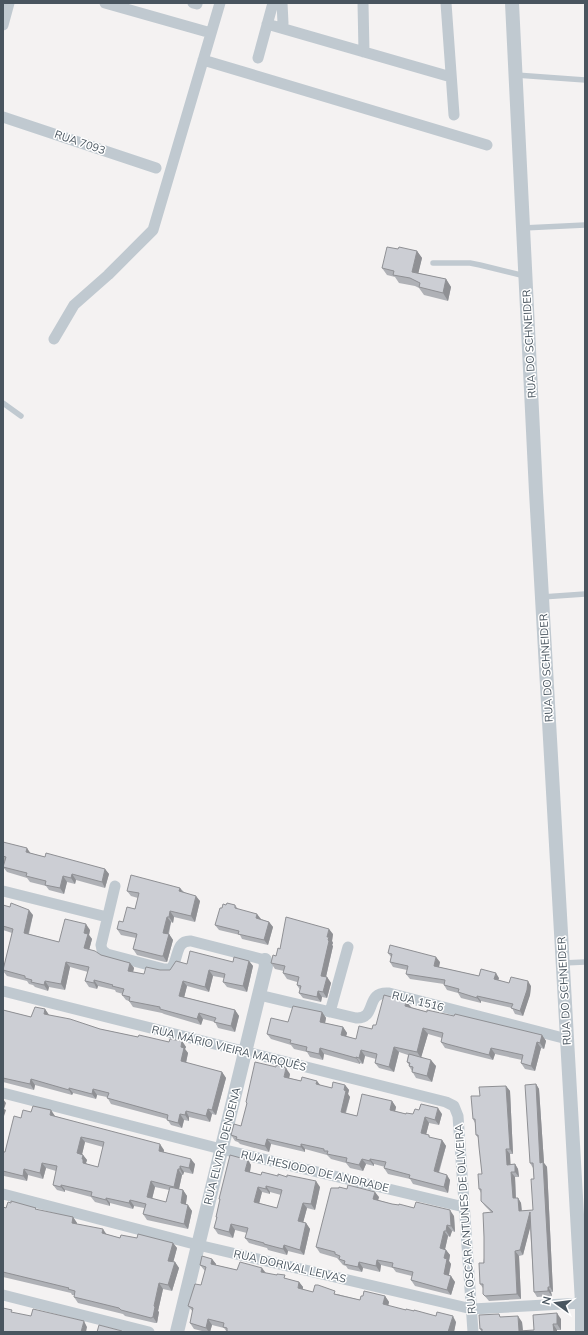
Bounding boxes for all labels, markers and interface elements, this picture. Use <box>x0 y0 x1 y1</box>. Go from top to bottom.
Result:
street label: RUA 7093 <box>53 127 107 157</box>
street label: RUA DO SCHNEIDER <box>519 289 539 399</box>
street label: RUA DO SCHNEIDER <box>536 613 556 723</box>
street label: RUA DO SCHNEIDER <box>554 936 574 1046</box>
street label: RUA 1516 <box>391 988 446 1014</box>
street label: RUA MÁRIO VIEIRA MARQUÊS <box>150 1022 308 1074</box>
street label: RUA ELVIRA DENDENA <box>201 1086 243 1206</box>
street label: RUA OSCAR ANTUNES DE OLIVEIRA <box>451 1123 479 1315</box>
street label: RUA HESIODO DE ANDRADE <box>240 1147 390 1195</box>
street label: RUA DORIVAL LEIVAS <box>232 1246 348 1286</box>
north arrow <box>536 1283 576 1323</box>
text: N <box>538 1295 554 1306</box>

